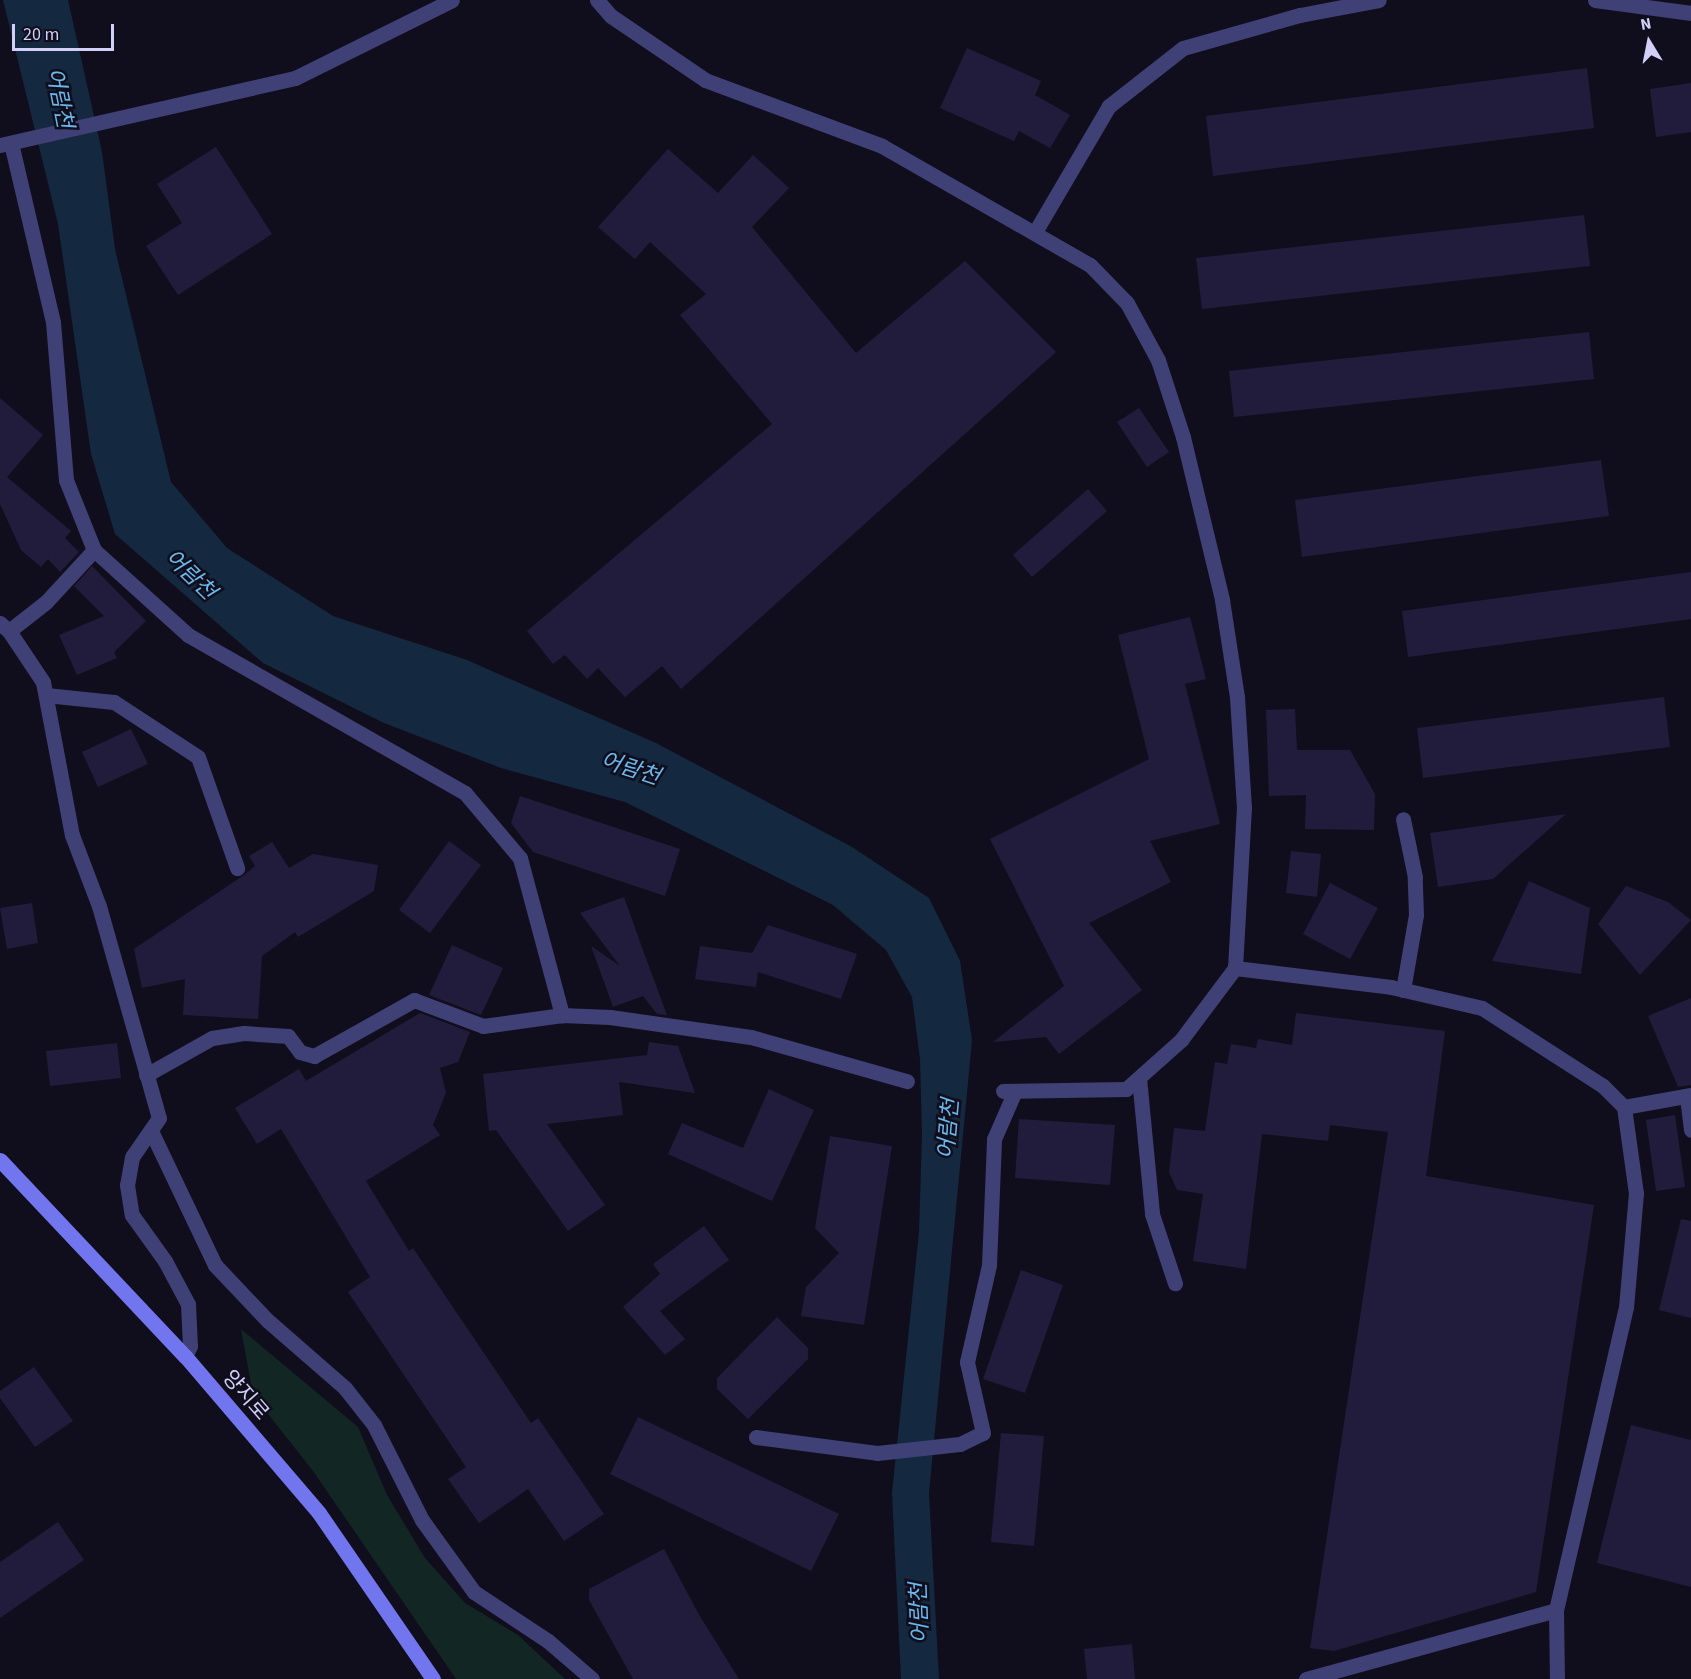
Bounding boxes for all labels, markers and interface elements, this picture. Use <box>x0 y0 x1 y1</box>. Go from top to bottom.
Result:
scale bar <box>15 12 117 50</box>
north arrow <box>1619 12 1679 72</box>
text: N <box>1639 13 1653 36</box>
text: 20 m <box>23 22 59 47</box>
water label: 어람천 <box>40 66 78 130</box>
water label: 어람천 <box>159 544 221 606</box>
water label: 어람천 <box>597 747 663 791</box>
water label: 어람천 <box>933 1098 965 1160</box>
street label: 양지로 <box>217 1365 275 1425</box>
water label: 어람천 <box>906 1582 934 1644</box>

